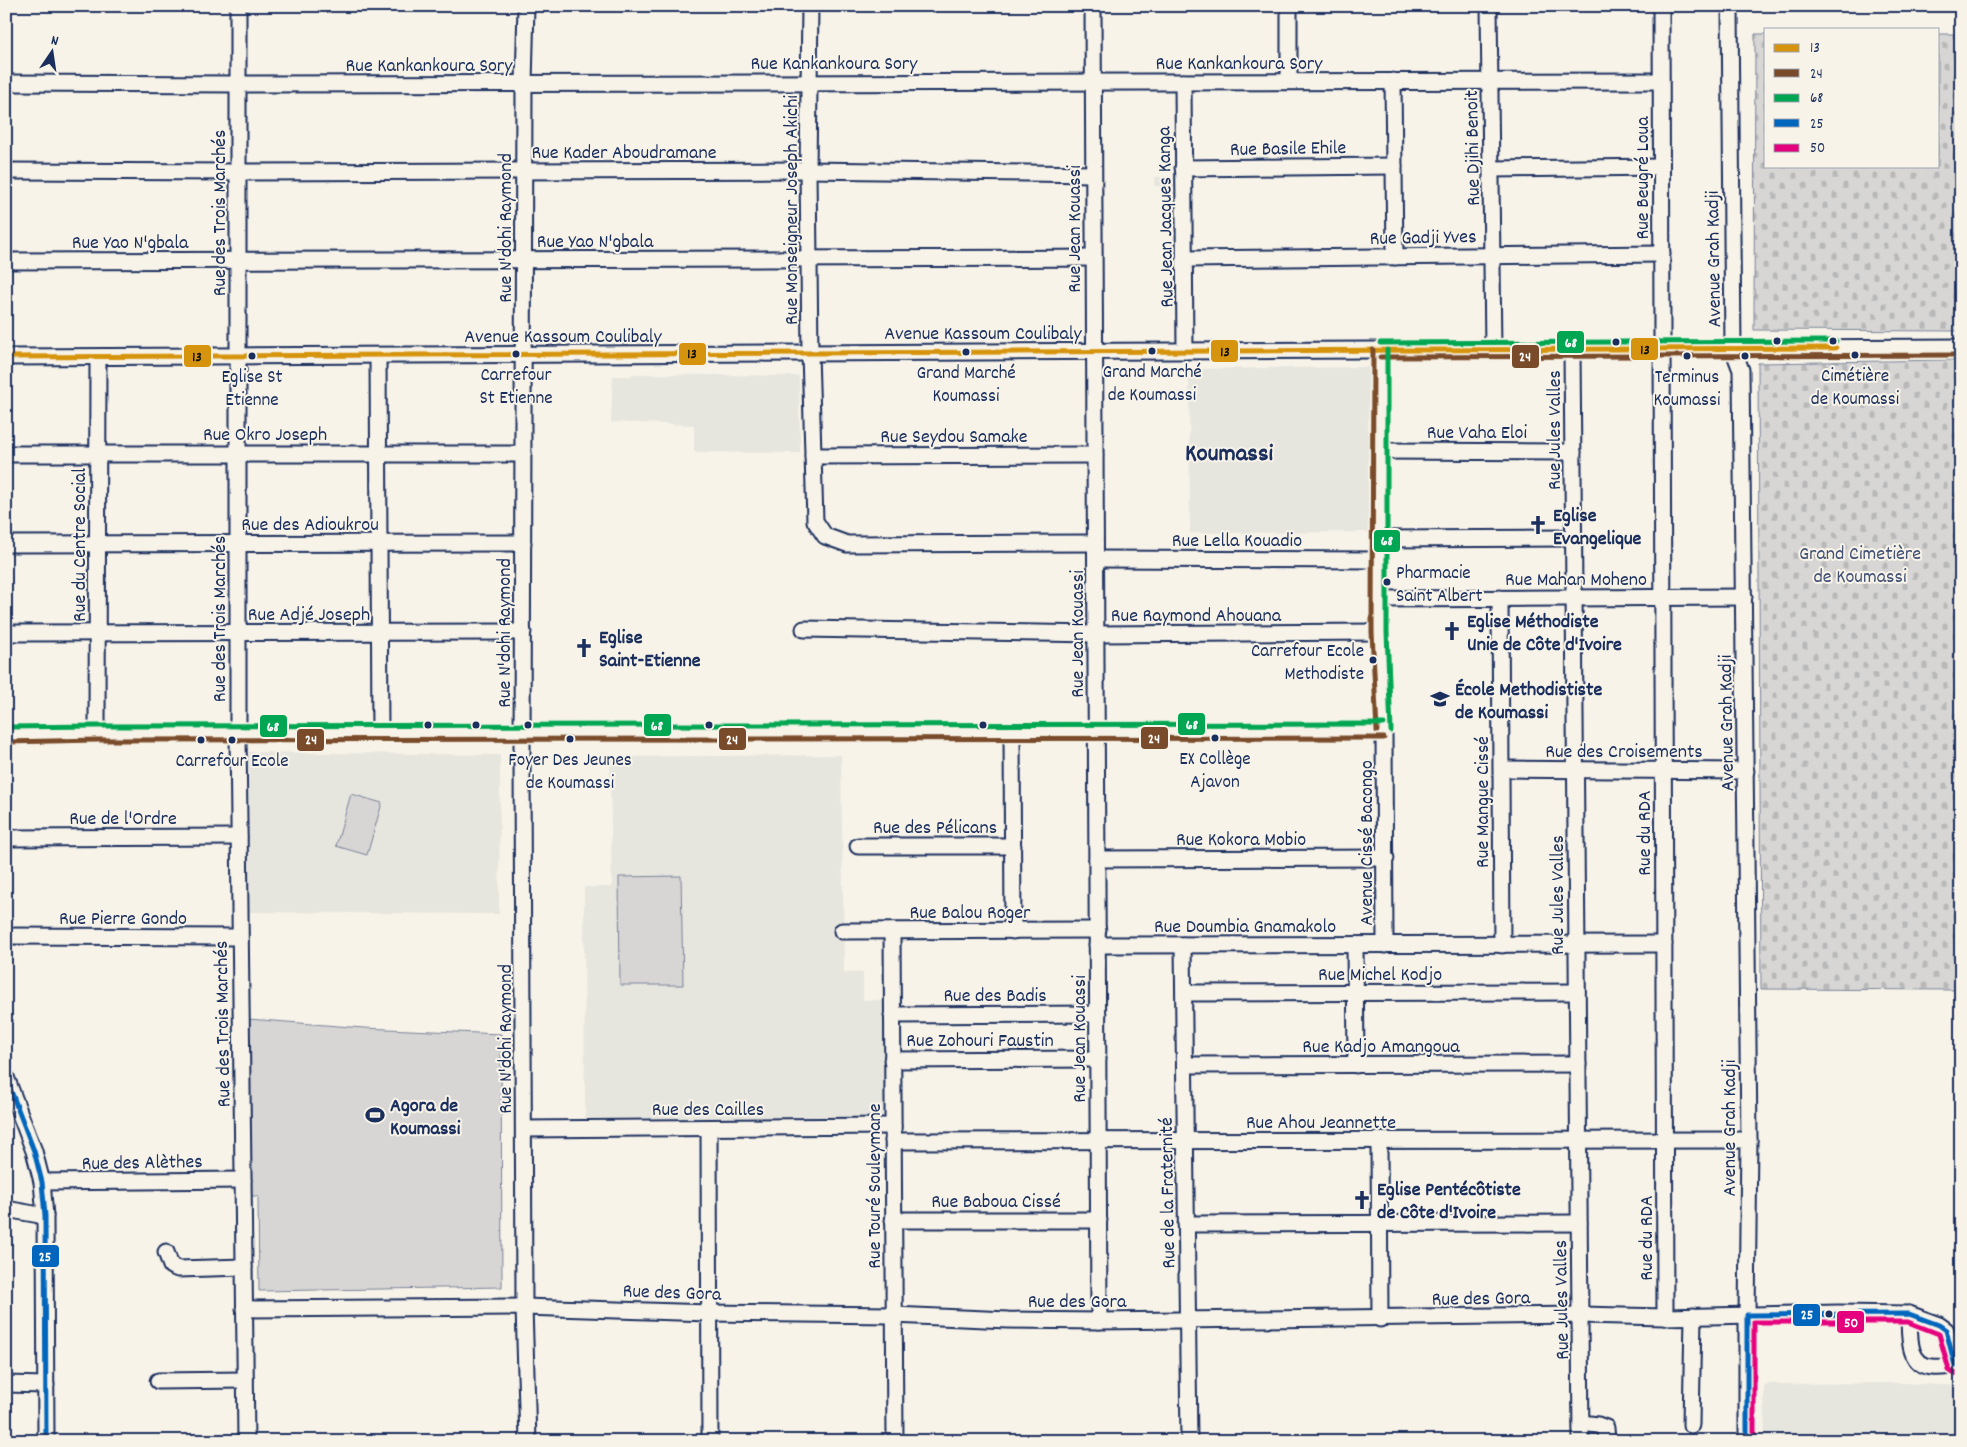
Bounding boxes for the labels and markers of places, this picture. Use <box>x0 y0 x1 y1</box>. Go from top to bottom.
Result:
unlabelled marker <box>1772 336 1782 346</box>
unlabelled marker <box>1828 336 1838 346</box>
unlabelled marker <box>1611 337 1621 347</box>
marker: Grand Marché de Koumassi <box>1147 346 1157 356</box>
marker: Grand Marché Koumassi <box>961 347 971 357</box>
marker: Carrefour St Etienne <box>511 349 521 359</box>
marker: Cimétière de Koumassi <box>1850 350 1860 360</box>
marker: Eglise St Etienne <box>247 351 257 361</box>
marker: Terminus Koumassi <box>1682 351 1692 361</box>
unlabelled marker <box>1740 351 1750 361</box>
place label: Grand Marché de Koumassi <box>1102 360 1202 410</box>
place label: Grand Marché Koumassi <box>916 361 1016 411</box>
place label: Carrefour St Etienne <box>479 363 553 413</box>
place label: Cimétière de Koumassi <box>1811 364 1900 414</box>
place label: Eglise St Etienne <box>221 365 283 415</box>
place label: Terminus Koumassi <box>1654 365 1721 415</box>
place label: Eglise Evangelique <box>1553 503 1642 554</box>
church icon: Eglise Evangelique <box>1527 514 1549 536</box>
place label: Pharmacie Saint Albert <box>1396 561 1482 611</box>
marker: Pharmacie Saint Albert <box>1382 577 1392 587</box>
place label: Eglise Méthodiste Unie de Côte d'Ivoire <box>1467 609 1622 660</box>
church icon: Eglise Méthodiste Unie de Côte d'Ivoire <box>1441 620 1463 642</box>
place label: Eglise Saint-Etienne <box>599 625 701 676</box>
church icon: Eglise Saint-Etienne <box>573 637 595 659</box>
place label: Carrefour Ecole Methodiste <box>1251 639 1364 689</box>
marker: Carrefour Ecole Methodiste <box>1368 655 1378 665</box>
place label: École Methodististe de Koumassi <box>1455 677 1602 728</box>
school or university icon: École Methodististe de Koumassi <box>1429 688 1451 710</box>
unlabelled marker <box>423 720 433 730</box>
unlabelled marker <box>471 720 481 730</box>
unlabelled marker <box>523 720 533 730</box>
unlabelled marker <box>704 720 714 730</box>
unlabelled marker <box>978 720 988 730</box>
marker: EX Collège Ajavon <box>1210 733 1220 743</box>
marker: Foyer Des Jeunes de Koumassi <box>565 734 575 744</box>
unlabelled marker <box>196 735 206 745</box>
marker: Carrefour Ecole <box>227 735 237 745</box>
place label: EX Collège Ajavon <box>1179 747 1251 797</box>
place label: Foyer Des Jeunes de Koumassi <box>508 748 632 798</box>
place label: Carrefour Ecole <box>175 749 289 776</box>
place label: Agora de Koumassi <box>390 1093 461 1144</box>
sports icon: Agora de Koumassi <box>364 1104 386 1126</box>
place label: Eglise Pentécôtiste de Côte d'Ivoire <box>1377 1177 1521 1228</box>
church icon: Eglise Pentécôtiste de Côte d'Ivoire <box>1351 1189 1373 1211</box>
unlabelled marker <box>1824 1309 1834 1319</box>

